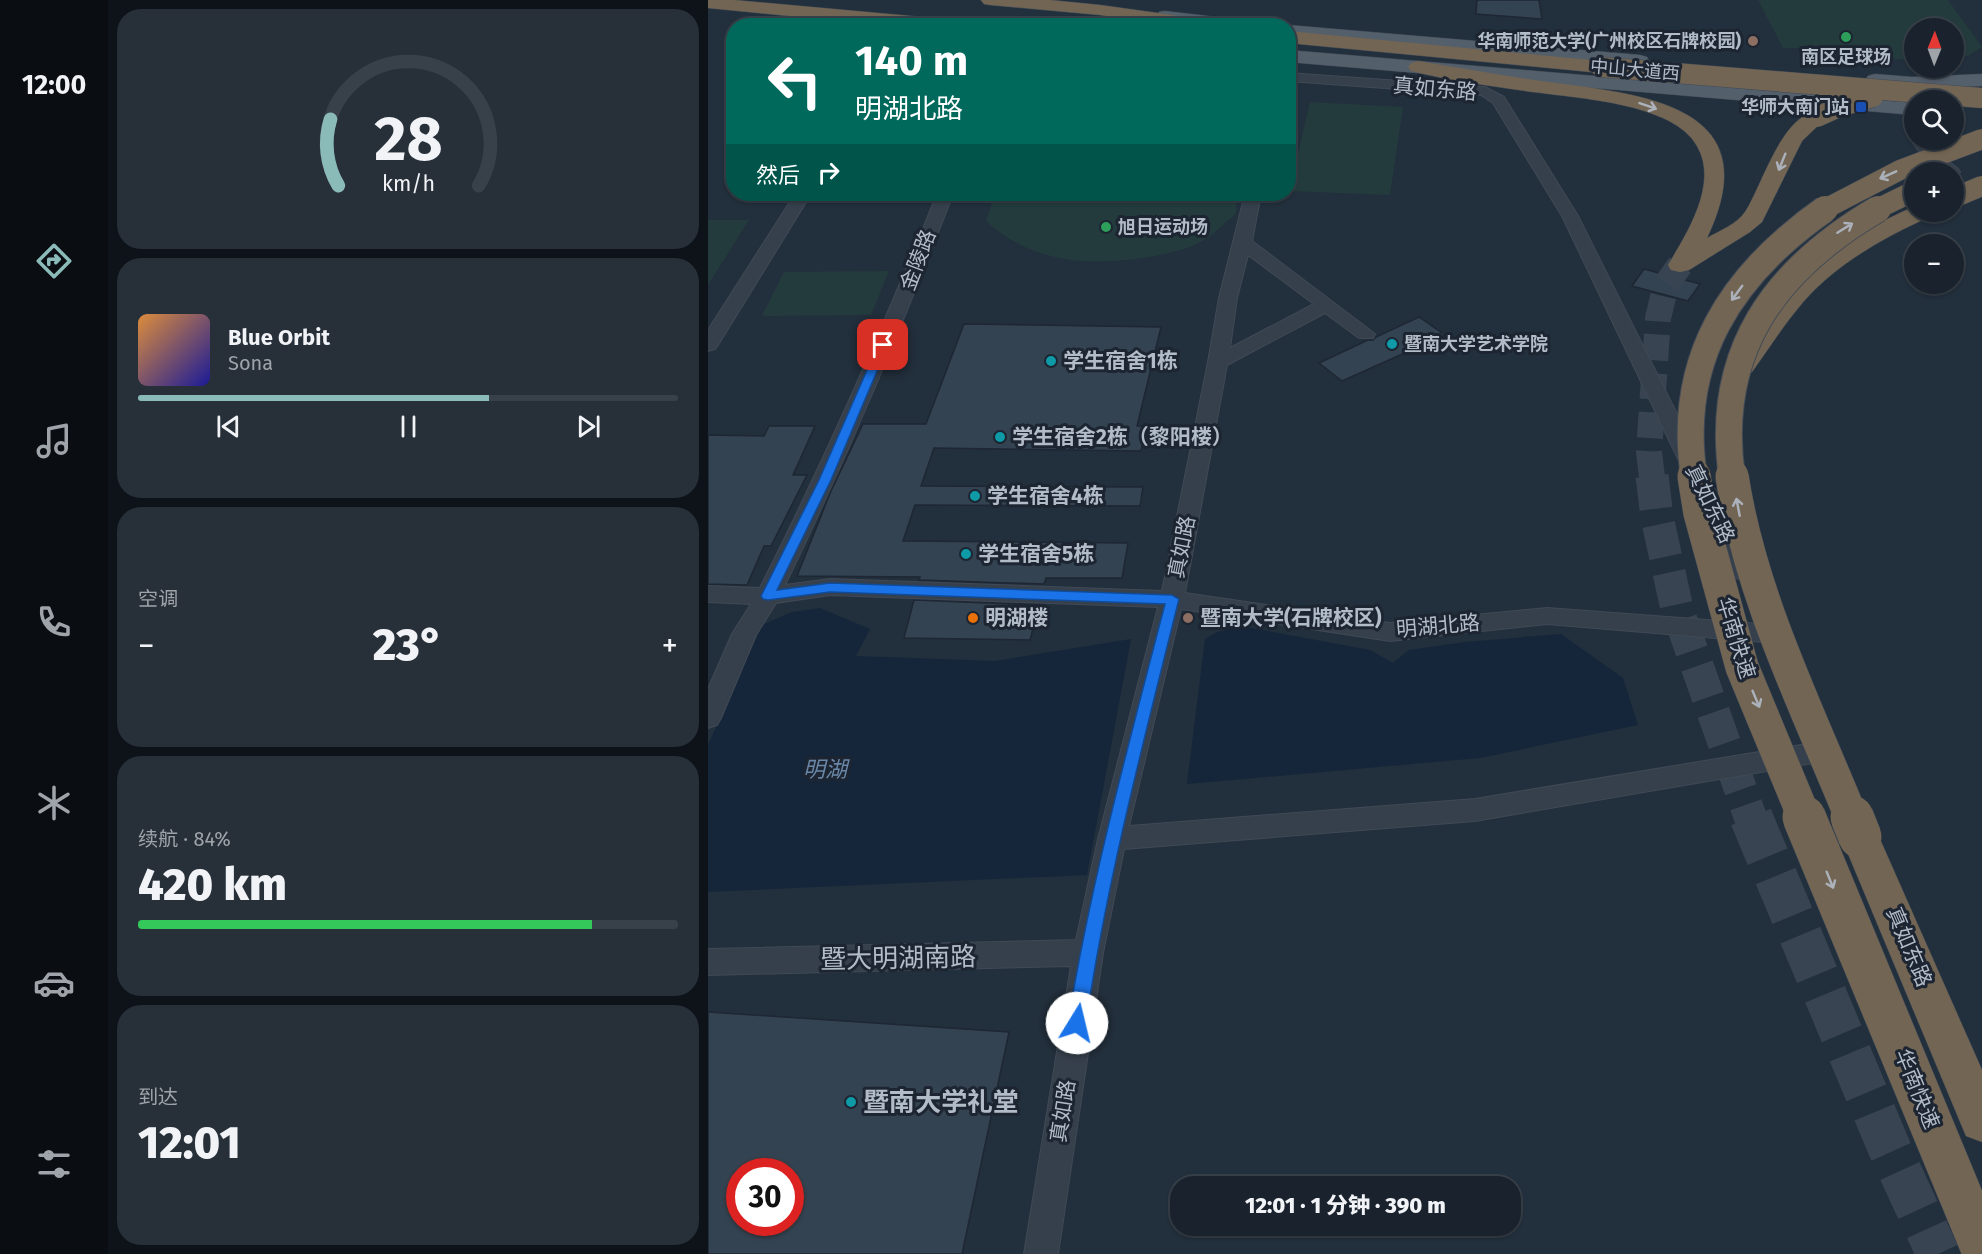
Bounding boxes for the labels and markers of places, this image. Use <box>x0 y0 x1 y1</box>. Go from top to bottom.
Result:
place label: 华南师范大学(广州校区石牌校园) <box>1477 30 1741 52</box>
marker: 南区足球场 <box>1839 30 1853 44</box>
marker: 华南师范大学(广州校区石牌校园) <box>1746 34 1760 48</box>
place label: 南区足球场 <box>1801 46 1891 68</box>
place label: 华师大南门站 <box>1741 96 1849 118</box>
marker: 华师大南门站 <box>1854 100 1868 114</box>
place label: 旭日运动场 <box>1118 216 1208 238</box>
marker: 旭日运动场 <box>1099 220 1113 234</box>
pin <box>857 319 908 370</box>
place label: 暨南大学艺术学院 <box>1404 333 1548 355</box>
marker: 暨南大学艺术学院 <box>1385 337 1399 351</box>
place label: 学生宿舍1栋 <box>1063 348 1178 374</box>
marker: 学生宿舍1栋 <box>1044 354 1058 368</box>
place label: 学生宿舍2栋（黎阳楼） <box>1012 424 1233 450</box>
marker: 学生宿舍2栋（黎阳楼） <box>993 430 1007 444</box>
place label: 学生宿舍4栋 <box>987 483 1104 509</box>
marker: 学生宿舍4栋 <box>968 489 982 503</box>
place label: 学生宿舍5栋 <box>978 541 1094 567</box>
marker: 学生宿舍5栋 <box>959 547 973 561</box>
place label: 明湖楼 <box>985 605 1048 631</box>
place label: 暨南大学(石牌校区) <box>1200 605 1382 631</box>
marker: 明湖楼 <box>966 611 980 625</box>
marker: 暨南大学(石牌校区) <box>1181 611 1195 625</box>
place label: 暨南大学礼堂 <box>863 1087 1019 1118</box>
marker: 暨南大学礼堂 <box>844 1095 858 1109</box>

